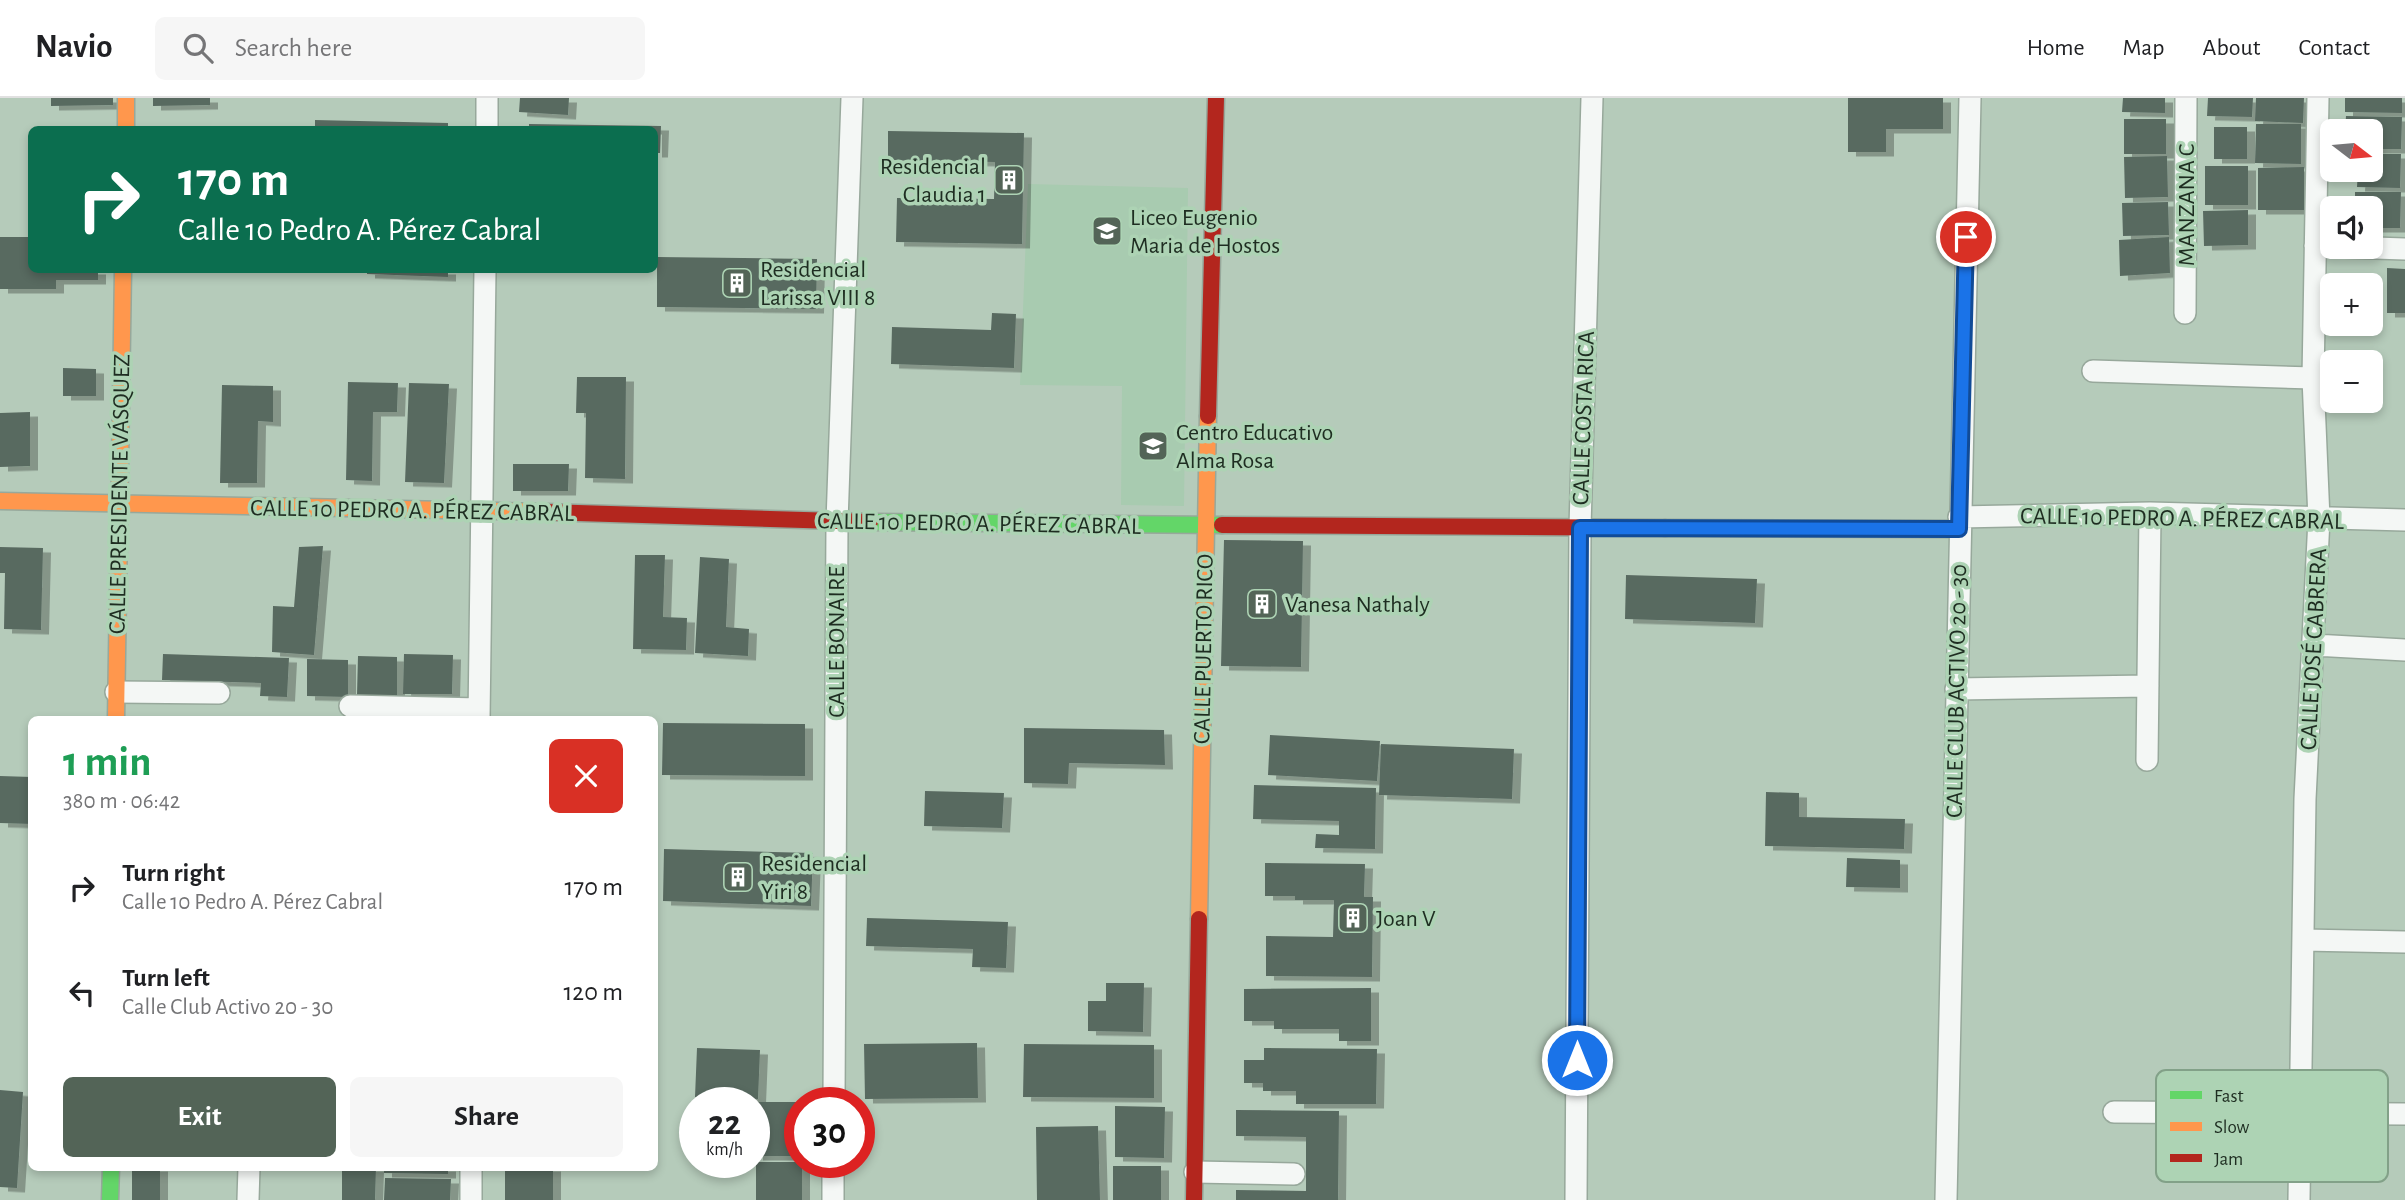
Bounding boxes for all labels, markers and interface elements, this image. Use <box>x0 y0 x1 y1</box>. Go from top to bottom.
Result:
search box <box>155 17 645 80</box>
icon: search <box>179 29 217 67</box>
text: Navio <box>35 31 113 64</box>
text: Search here <box>235 35 352 61</box>
text: Home <box>2027 36 2085 60</box>
text: Map <box>2123 36 2165 60</box>
text: About <box>2203 36 2260 60</box>
text: Contact <box>2298 36 2370 60</box>
north arrow <box>2320 119 2384 182</box>
map controls <box>2320 119 2383 413</box>
street label: MANZANA C <box>2175 144 2199 266</box>
icon: right <box>63 154 154 245</box>
place label: Residencial Claudia 1 <box>880 155 986 207</box>
text: 170 m <box>178 156 289 205</box>
building icon: Residencial Claudia 1 <box>992 163 1026 197</box>
button: sound <box>2320 196 2383 259</box>
place label: Liceo Eugenio Maria de Hostos <box>1130 206 1280 258</box>
pin <box>1936 207 1996 267</box>
text: Calle 10 Pedro A. Pérez Cabral <box>178 214 541 246</box>
school or university icon: Liceo Eugenio Maria de Hostos <box>1090 214 1124 248</box>
icon: arrive <box>1947 218 1985 256</box>
place label: Residencial Larissa VIII 8 <box>760 258 875 310</box>
building icon: Residencial Larissa VIII 8 <box>720 266 754 300</box>
button: + <box>2320 273 2383 336</box>
street label: CALLE COSTA RICA <box>1569 330 1599 506</box>
button: − <box>2320 350 2383 413</box>
street label: CALLE PRESIDENTE VÁSQUEZ <box>104 354 134 634</box>
place label: Centro Educativo Alma Rosa <box>1176 421 1333 473</box>
school or university icon: Centro Educativo Alma Rosa <box>1136 429 1170 463</box>
street label: CALLE 10 PEDRO A. PÉREZ CABRAL <box>250 494 574 526</box>
street label: CALLE 10 PEDRO A. PÉREZ CABRAL <box>2020 502 2344 534</box>
street label: CALLE 10 PEDRO A. PÉREZ CABRAL <box>817 507 1141 539</box>
street label: CALLE JOSÉ CABRERA <box>2295 547 2331 751</box>
street label: CALLE PUERTO RICO <box>1190 554 1218 744</box>
street label: CALLE CLUB ACTIVO 20 - 30 <box>1943 564 1971 818</box>
street label: CALLE BONAIRE <box>825 566 849 718</box>
building icon: Vanesa Nathaly <box>1245 587 1279 621</box>
place label: Vanesa Nathaly <box>1285 593 1430 617</box>
button: close <box>549 739 623 813</box>
text: 1 min <box>63 741 152 783</box>
text: 380 m · 06:42 <box>63 790 180 813</box>
place label: Residencial Yiri 8 <box>761 852 867 904</box>
text: Turn right <box>122 860 225 886</box>
building icon: Residencial Yiri 8 <box>721 860 755 894</box>
icon: right <box>63 869 101 907</box>
text: 170 m <box>564 874 623 900</box>
text: Calle 10 Pedro A. Pérez Cabral <box>122 891 383 914</box>
building icon: Joan V <box>1336 901 1370 935</box>
place label: Joan V <box>1376 907 1436 931</box>
text: Turn left <box>122 965 210 991</box>
icon: left <box>63 974 101 1012</box>
text: 120 m <box>563 979 623 1005</box>
text: Calle Club Activo 20 - 30 <box>122 996 333 1019</box>
position arrow <box>1540 1023 1614 1097</box>
legend <box>2156 1070 2388 1182</box>
button: Exit <box>63 1077 336 1157</box>
button: Share <box>350 1077 623 1157</box>
speed limit sign: 30 <box>784 1087 875 1178</box>
text: Fast <box>2214 1087 2244 1106</box>
text: 22 <box>708 1106 741 1141</box>
text: Slow <box>2214 1118 2250 1137</box>
text: km/h <box>706 1141 743 1159</box>
text: Jam <box>2214 1150 2243 1169</box>

